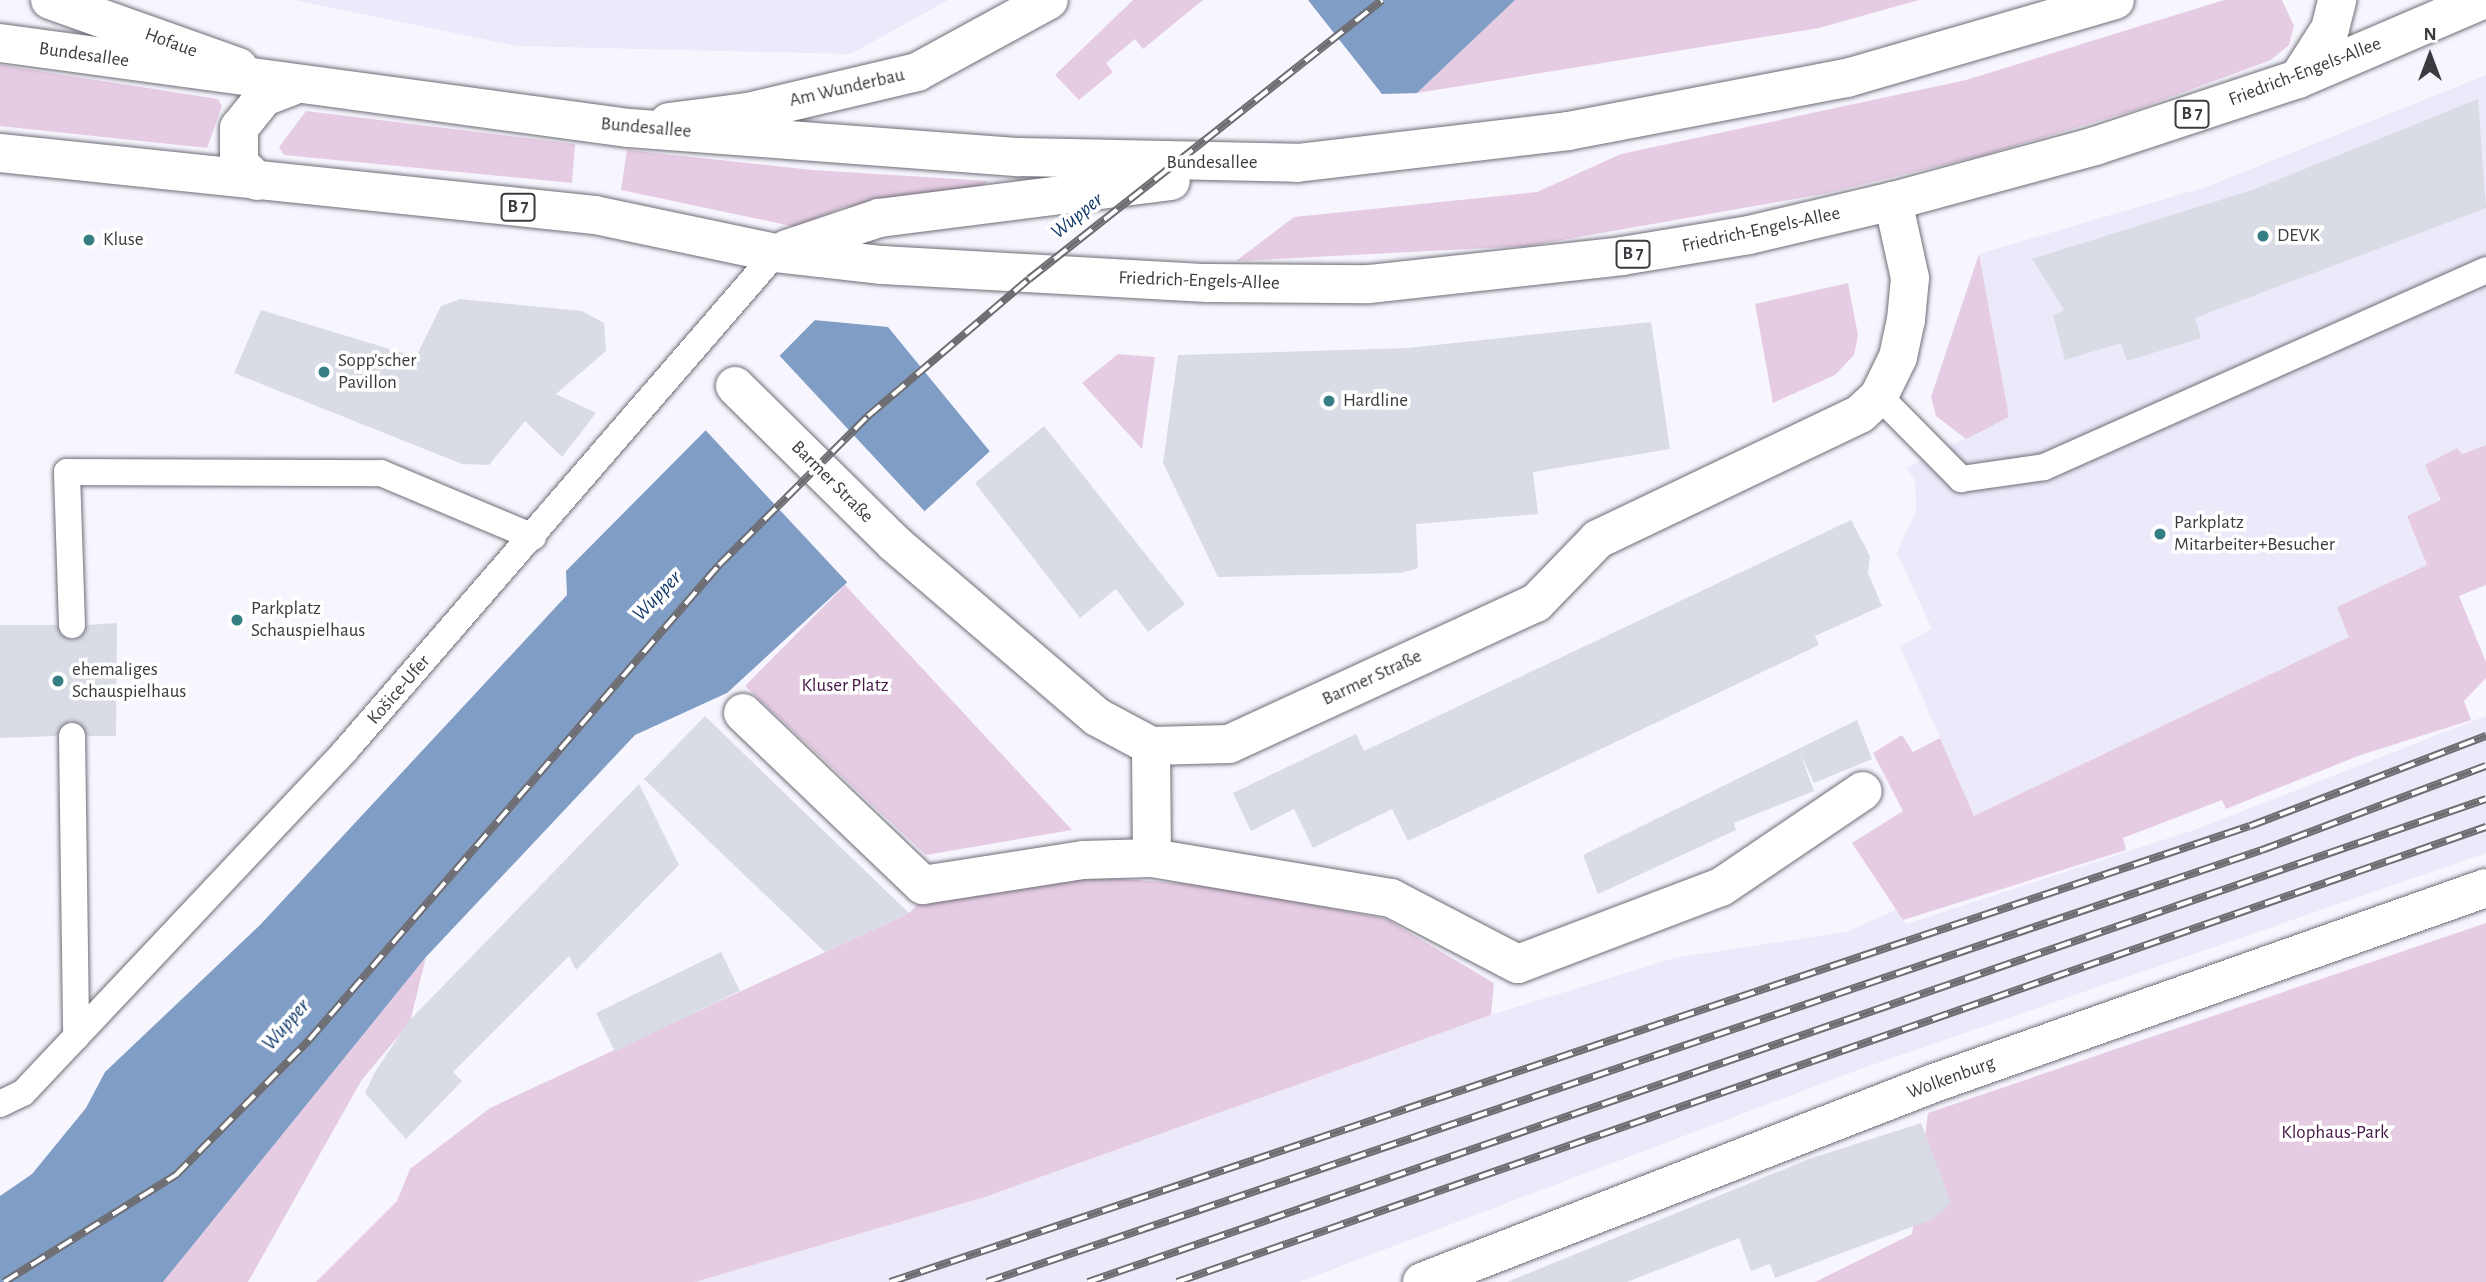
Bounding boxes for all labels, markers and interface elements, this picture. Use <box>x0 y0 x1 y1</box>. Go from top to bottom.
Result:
north arrow <box>2395 21 2465 91</box>
street label: Hofaue <box>142 23 200 63</box>
text: N <box>2423 25 2437 44</box>
street label: Friedrich-Engels-Allee <box>2226 32 2384 112</box>
street label: Bundesallee <box>37 37 131 73</box>
street label: Am Wunderbau <box>787 64 907 112</box>
road number: B 7 <box>2174 100 2210 128</box>
street label: Bundesallee <box>600 113 692 143</box>
street label: Bundesallee <box>1167 152 1257 174</box>
water label: Wupper <box>1046 187 1108 245</box>
road number: B 7 <box>500 192 536 222</box>
street label: Friedrich-Engels-Allee <box>1680 202 1842 258</box>
place label: DEVK <box>2277 225 2320 247</box>
marker: DEVK <box>2255 228 2271 244</box>
place label: Kluse <box>103 229 144 251</box>
marker: Kluse <box>81 232 97 248</box>
road number: B 7 <box>1616 240 1650 268</box>
street label: Friedrich-Engels-Allee <box>1118 267 1280 295</box>
place label: Sopp'scher Pavillon <box>338 350 416 394</box>
marker: Sopp'scher Pavillon <box>316 364 332 380</box>
place label: Hardline <box>1343 390 1408 412</box>
marker: Hardline <box>1321 393 1337 409</box>
street label: Barmer Straße <box>786 436 878 528</box>
place label: Parkplatz Mitarbeiter+Besucher <box>2174 512 2335 556</box>
marker: Parkplatz Mitarbeiter+Besucher <box>2152 526 2168 542</box>
water label: Wupper <box>627 566 687 626</box>
place label: Parkplatz Schauspielhaus <box>251 598 365 642</box>
marker: Parkplatz Schauspielhaus <box>229 612 245 628</box>
street label: Barmer Straße <box>1319 645 1425 711</box>
street label: Košice-Ufer <box>363 651 435 729</box>
place label: ehemaliges Schauspielhaus <box>72 659 186 703</box>
marker: ehemaliges Schauspielhaus <box>50 673 66 689</box>
park label: Kluser Platz <box>801 675 889 697</box>
water label: Wupper <box>257 994 315 1056</box>
street label: Wolkenburg <box>1904 1052 1998 1104</box>
park label: Klophaus-Park <box>2281 1122 2389 1144</box>

